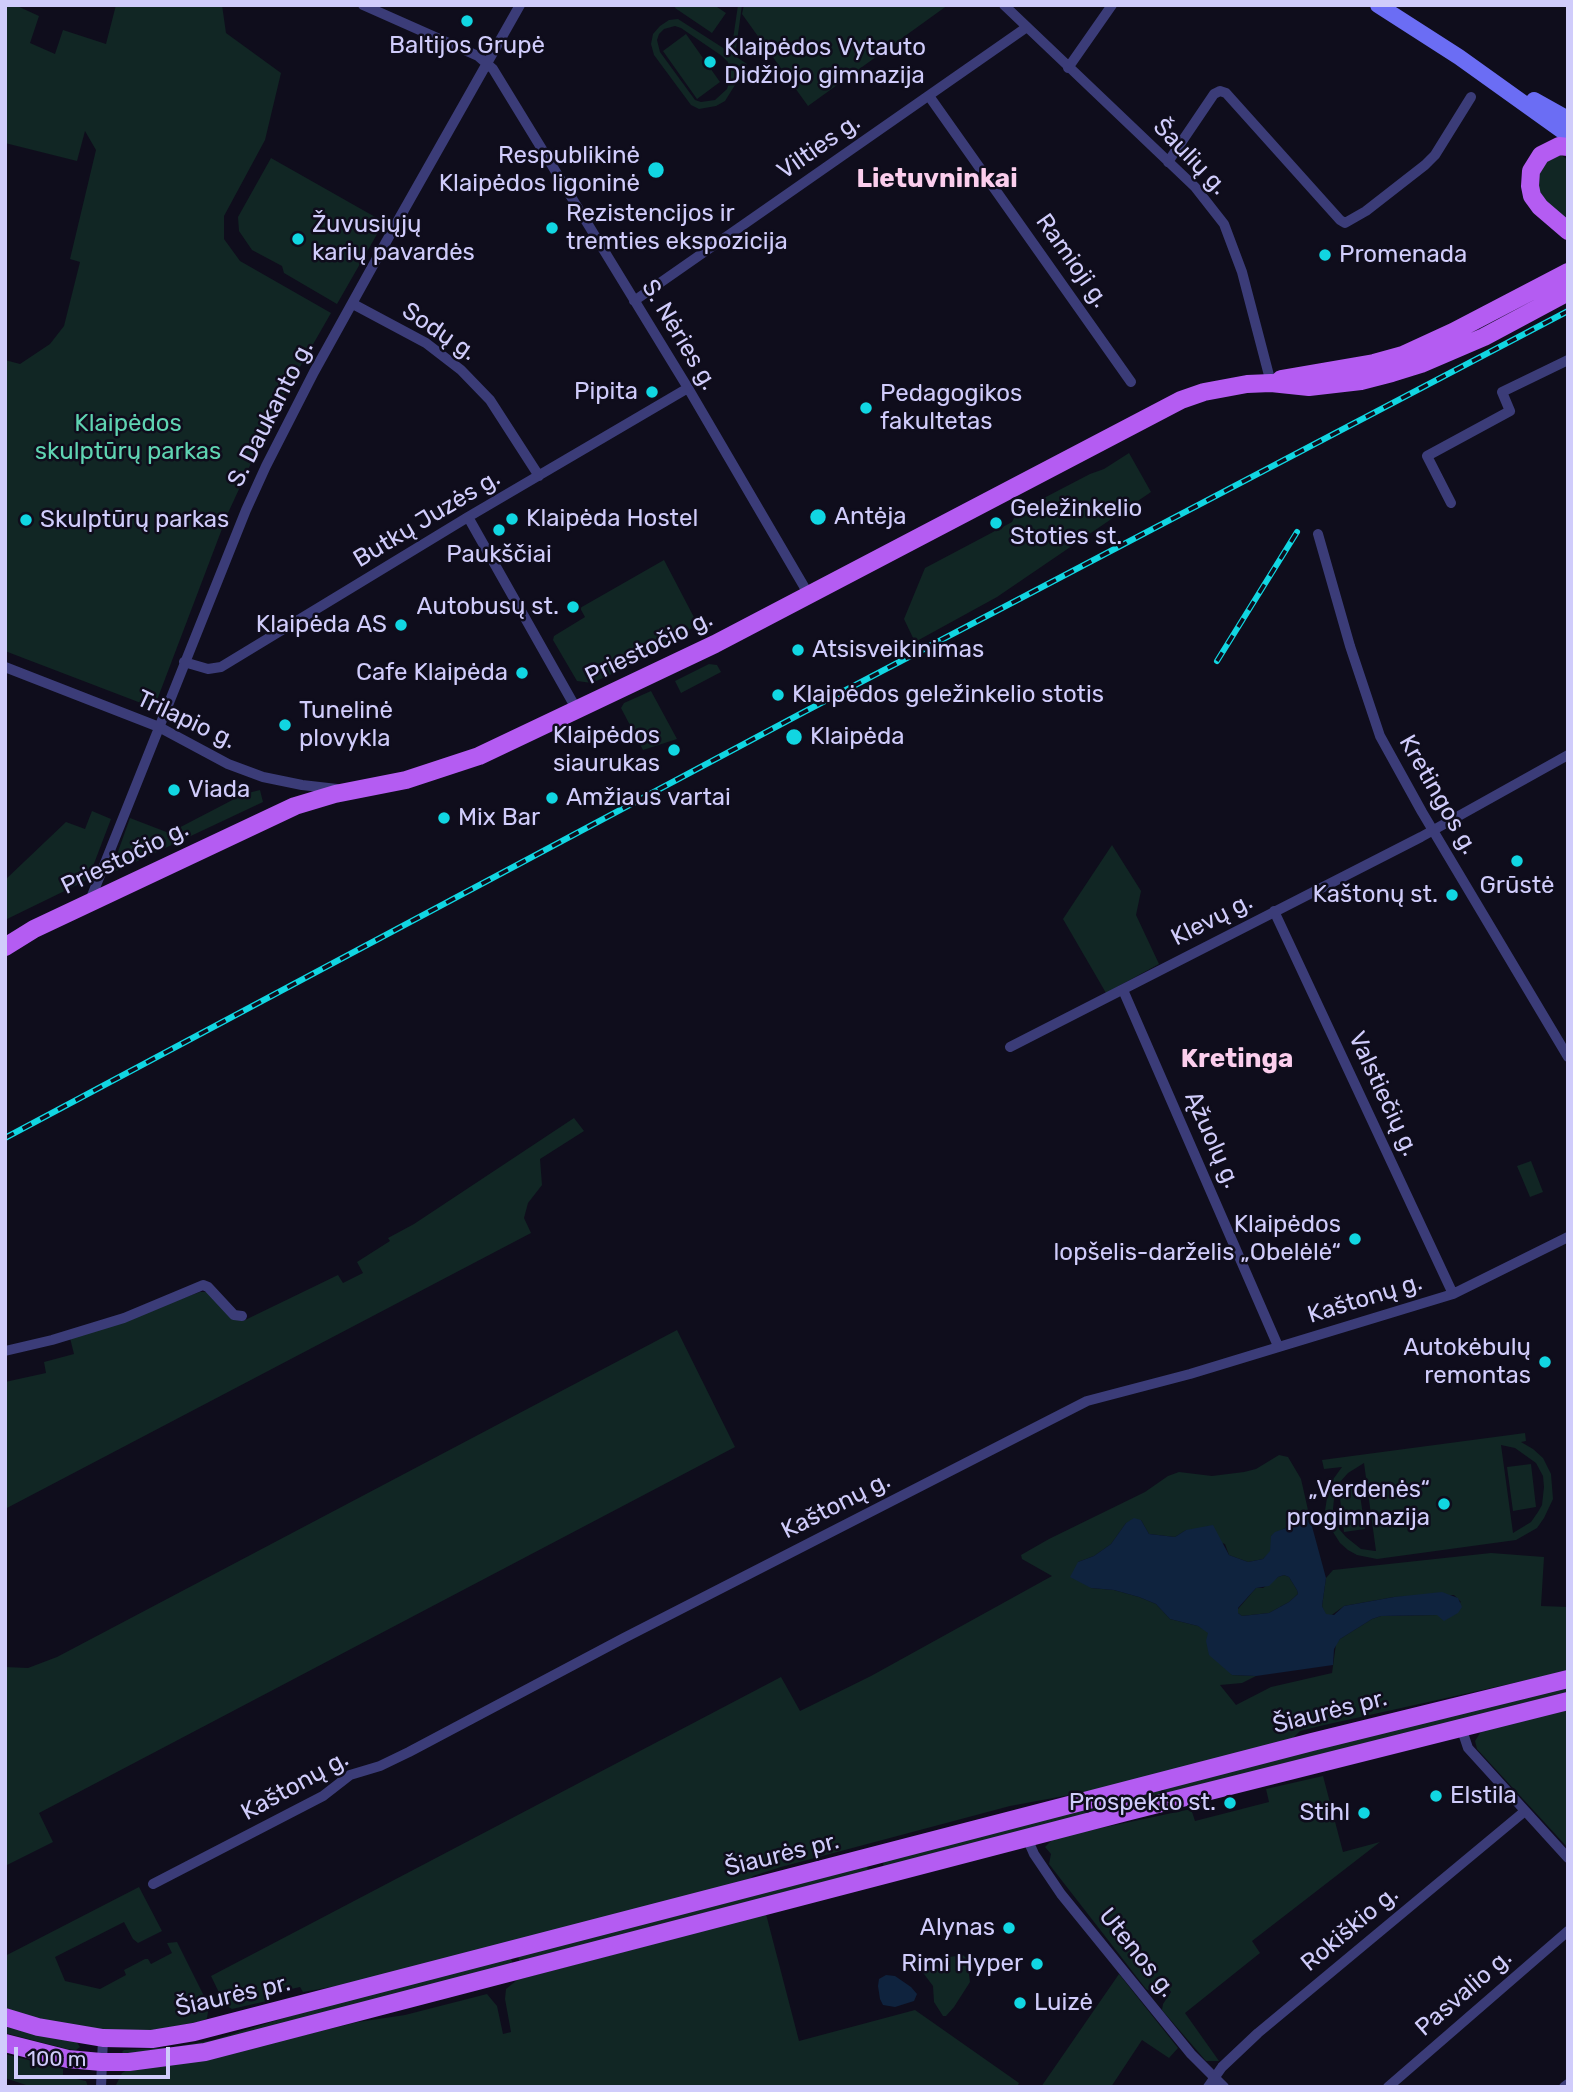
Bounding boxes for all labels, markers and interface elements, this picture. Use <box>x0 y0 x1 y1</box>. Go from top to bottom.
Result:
marker: Baltijos Grupė <box>459 13 475 29</box>
place label: Baltijos Grupė <box>389 32 545 60</box>
place label: Klaipėdos Vytauto Didžiojo gimnazija <box>724 34 926 90</box>
marker: Klaipėdos Vytauto Didžiojo gimnazija <box>702 54 718 70</box>
street label: Vilties g. <box>772 108 866 186</box>
street label: Šaulių g. <box>1147 113 1233 201</box>
place label: Respublikinė Klaipėdos ligoninė <box>439 142 640 198</box>
marker: Respublikinė Klaipėdos ligoninė <box>646 160 666 180</box>
district label: Lietuvninkai <box>856 163 1018 195</box>
place label: Rezistencijos ir tremties ekspozicija <box>566 200 788 256</box>
street label: Ramioji g. <box>1029 208 1115 314</box>
place label: Žuvusiųjų karių pavardės <box>312 211 475 267</box>
marker: Rezistencijos ir tremties ekspozicija <box>544 220 560 236</box>
marker: Žuvusiųjų karių pavardės <box>290 231 306 247</box>
place label: Promenada <box>1339 241 1467 269</box>
marker: Promenada <box>1317 247 1333 263</box>
street label: S. Nėries g. <box>635 275 723 395</box>
street label: Sodų g. <box>396 297 482 367</box>
street label: S. Daukanto g. <box>222 336 320 492</box>
place label: Pipita <box>574 378 638 406</box>
place label: Pedagogikos fakultetas <box>880 380 1022 436</box>
marker: Pipita <box>644 384 660 400</box>
marker: Pedagogikos fakultetas <box>858 400 874 416</box>
park label: Klaipėdos skulptūrų parkas <box>35 410 221 466</box>
street label: Butkų Juzės g. <box>348 464 506 574</box>
place label: Geležinkelio Stoties st. <box>1010 495 1142 551</box>
place label: Antėja <box>834 503 907 531</box>
place label: Klaipėda Hostel <box>526 505 698 533</box>
place label: Skulptūrų parkas <box>40 506 229 534</box>
marker: Antėja <box>808 507 828 527</box>
marker: Klaipėda Hostel <box>504 511 520 527</box>
marker: Skulptūrų parkas <box>18 512 34 528</box>
marker: Geležinkelio Stoties st. <box>988 515 1004 531</box>
marker: Paukščiai <box>491 522 507 538</box>
place label: Paukščiai <box>446 541 552 569</box>
place label: Autobusų st. <box>417 593 559 621</box>
marker: Autobusų st. <box>565 599 581 615</box>
street label: Priestočio g. <box>581 605 717 691</box>
place label: Klaipėda AS <box>256 611 387 639</box>
marker: Klaipėda AS <box>393 617 409 633</box>
place label: Atsisveikinimas <box>812 636 984 664</box>
marker: Atsisveikinimas <box>790 642 806 658</box>
place label: Cafe Klaipėda <box>356 659 508 687</box>
marker: Cafe Klaipėda <box>514 665 530 681</box>
place label: Klaipėdos geležinkelio stotis <box>792 681 1104 709</box>
street label: Trilapio g. <box>132 685 240 755</box>
marker: Klaipėdos geležinkelio stotis <box>770 687 786 703</box>
place label: Tunelinė plovykla <box>299 697 393 753</box>
marker: Tunelinė plovykla <box>277 717 293 733</box>
place label: Klaipėdos siaurukas <box>553 722 660 778</box>
place label: Klaipėda <box>810 723 905 751</box>
marker: Klaipėda <box>784 727 804 747</box>
street label: Kretingos g. <box>1392 730 1484 860</box>
marker: Klaipėdos siaurukas <box>666 742 682 758</box>
place label: Viada <box>188 776 250 804</box>
marker: Viada <box>166 782 182 798</box>
place label: Amžiaus vartai <box>566 784 731 812</box>
marker: Amžiaus vartai <box>544 790 560 806</box>
place label: Mix Bar <box>458 804 540 832</box>
marker: Mix Bar <box>436 810 452 826</box>
street label: Priestočio g. <box>57 815 193 901</box>
marker: Grūstė <box>1509 853 1525 869</box>
place label: Grūstė <box>1480 872 1554 900</box>
place label: Kaštonų st. <box>1313 881 1438 909</box>
street label: Klevų g. <box>1167 887 1257 953</box>
marker: Kaštonų st. <box>1444 887 1460 903</box>
street label: Valstiečių g. <box>1342 1027 1424 1161</box>
district label: Kretinga <box>1181 1043 1293 1075</box>
street label: Ąžuolų g. <box>1178 1087 1246 1193</box>
place label: Klaipėdos lopšelis-darželis „Obelėlė“ <box>1054 1211 1341 1267</box>
marker: Klaipėdos lopšelis-darželis „Obelėlė“ <box>1347 1231 1363 1247</box>
street label: Kaštonų g. <box>1304 1268 1426 1330</box>
place label: Autokėbulų remontas <box>1403 1334 1531 1390</box>
marker: Autokėbulų remontas <box>1537 1354 1553 1370</box>
street label: Kaštonų g. <box>777 1466 895 1546</box>
place label: „Verdenės“ progimnazija <box>1286 1476 1430 1532</box>
marker: „Verdenės“ progimnazija <box>1436 1496 1452 1512</box>
street label: Šiaurės pr. <box>1270 1684 1390 1740</box>
street label: Kaštonų g. <box>236 1745 354 1827</box>
place label: Elstila <box>1450 1782 1517 1810</box>
marker: Elstila <box>1428 1788 1444 1804</box>
place label: Prospekto st. <box>1069 1789 1216 1817</box>
marker: Prospekto st. <box>1222 1795 1238 1811</box>
place label: Stihl <box>1299 1799 1350 1827</box>
marker: Stihl <box>1356 1805 1372 1821</box>
street label: Šiaurės pr. <box>722 1827 842 1883</box>
street label: Rokiškio g. <box>1296 1880 1404 1978</box>
street label: Utenos g. <box>1092 1903 1182 2003</box>
place label: Alynas <box>920 1914 995 1942</box>
marker: Alynas <box>1001 1920 1017 1936</box>
street label: Pasvalio g. <box>1410 1943 1518 2043</box>
place label: Rimi Hyper <box>901 1950 1023 1978</box>
marker: Rimi Hyper <box>1029 1956 1045 1972</box>
street label: Šiaurės pr. <box>173 1969 293 2023</box>
place label: Luizė <box>1034 1989 1093 2017</box>
marker: Luizė <box>1012 1995 1028 2011</box>
scale bar <box>18 2032 173 2076</box>
text: 100 m <box>27 2046 86 2071</box>

